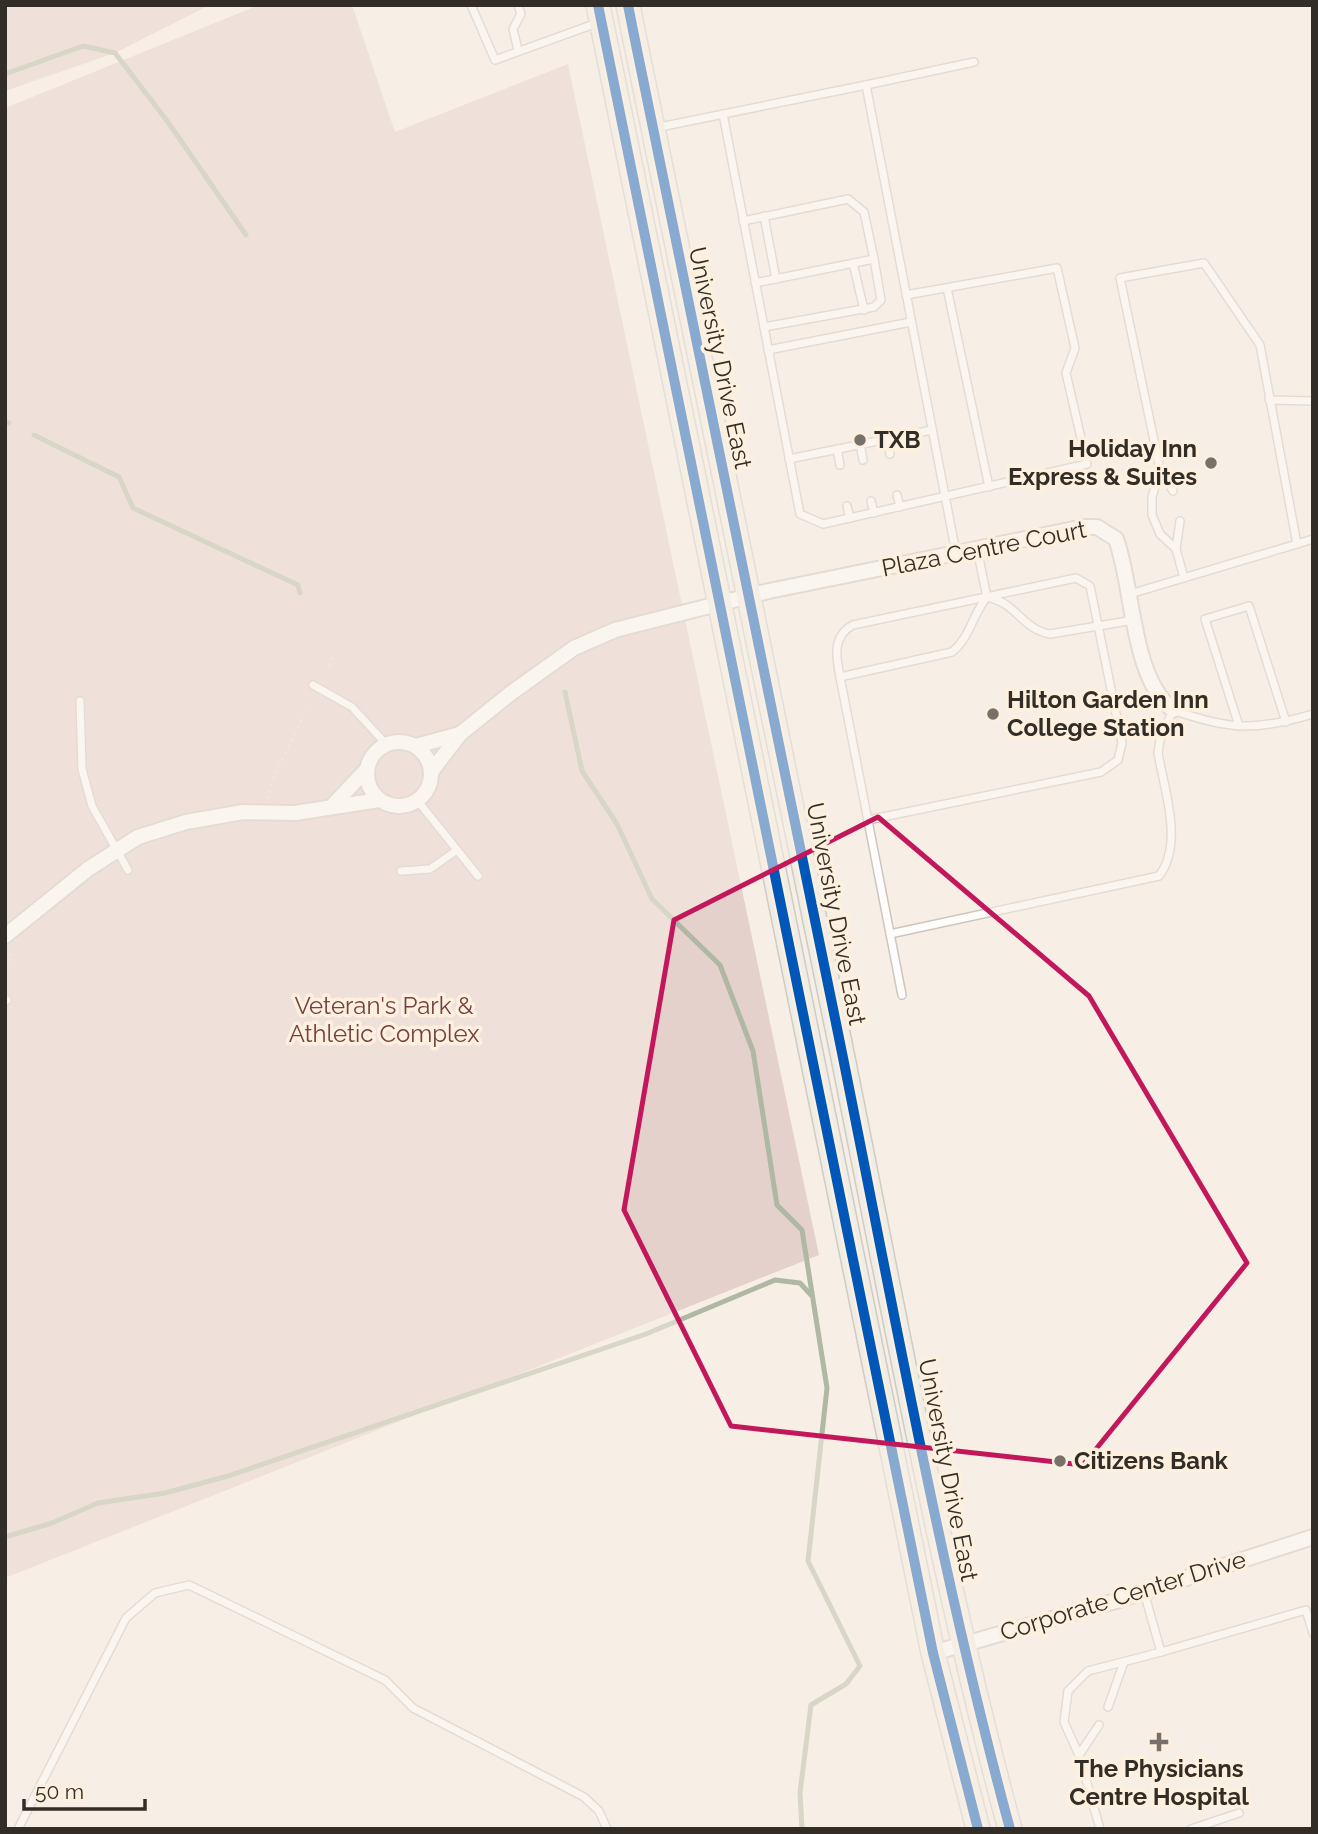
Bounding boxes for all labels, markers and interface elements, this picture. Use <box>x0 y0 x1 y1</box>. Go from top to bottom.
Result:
street label: University Drive East <box>683 244 758 471</box>
place label: TXB <box>874 425 921 454</box>
marker: TXB <box>852 432 868 448</box>
place label: Holiday Inn Express & Suites <box>1008 434 1197 491</box>
marker: Holiday Inn Express & Suites <box>1203 455 1219 471</box>
street label: Plaza Centre Court <box>879 514 1089 583</box>
place label: Hilton Garden Inn College Station <box>1007 685 1209 742</box>
marker: Hilton Garden Inn College Station <box>985 706 1001 722</box>
street label: University Drive East <box>801 800 872 1028</box>
park label: Veteran's Park & Athletic Complex <box>289 991 479 1048</box>
street label: University Drive East <box>913 1356 984 1584</box>
place label: Citizens Bank <box>1074 1446 1229 1475</box>
marker: Citizens Bank <box>1052 1453 1068 1469</box>
street label: Corporate Center Drive <box>997 1544 1249 1647</box>
marker: The Physicians Centre Hospital <box>1149 1732 1169 1752</box>
place label: The Physicians Centre Hospital <box>1069 1754 1249 1811</box>
scale bar <box>24 1768 145 1812</box>
text: 50 m <box>35 1779 84 1804</box>

